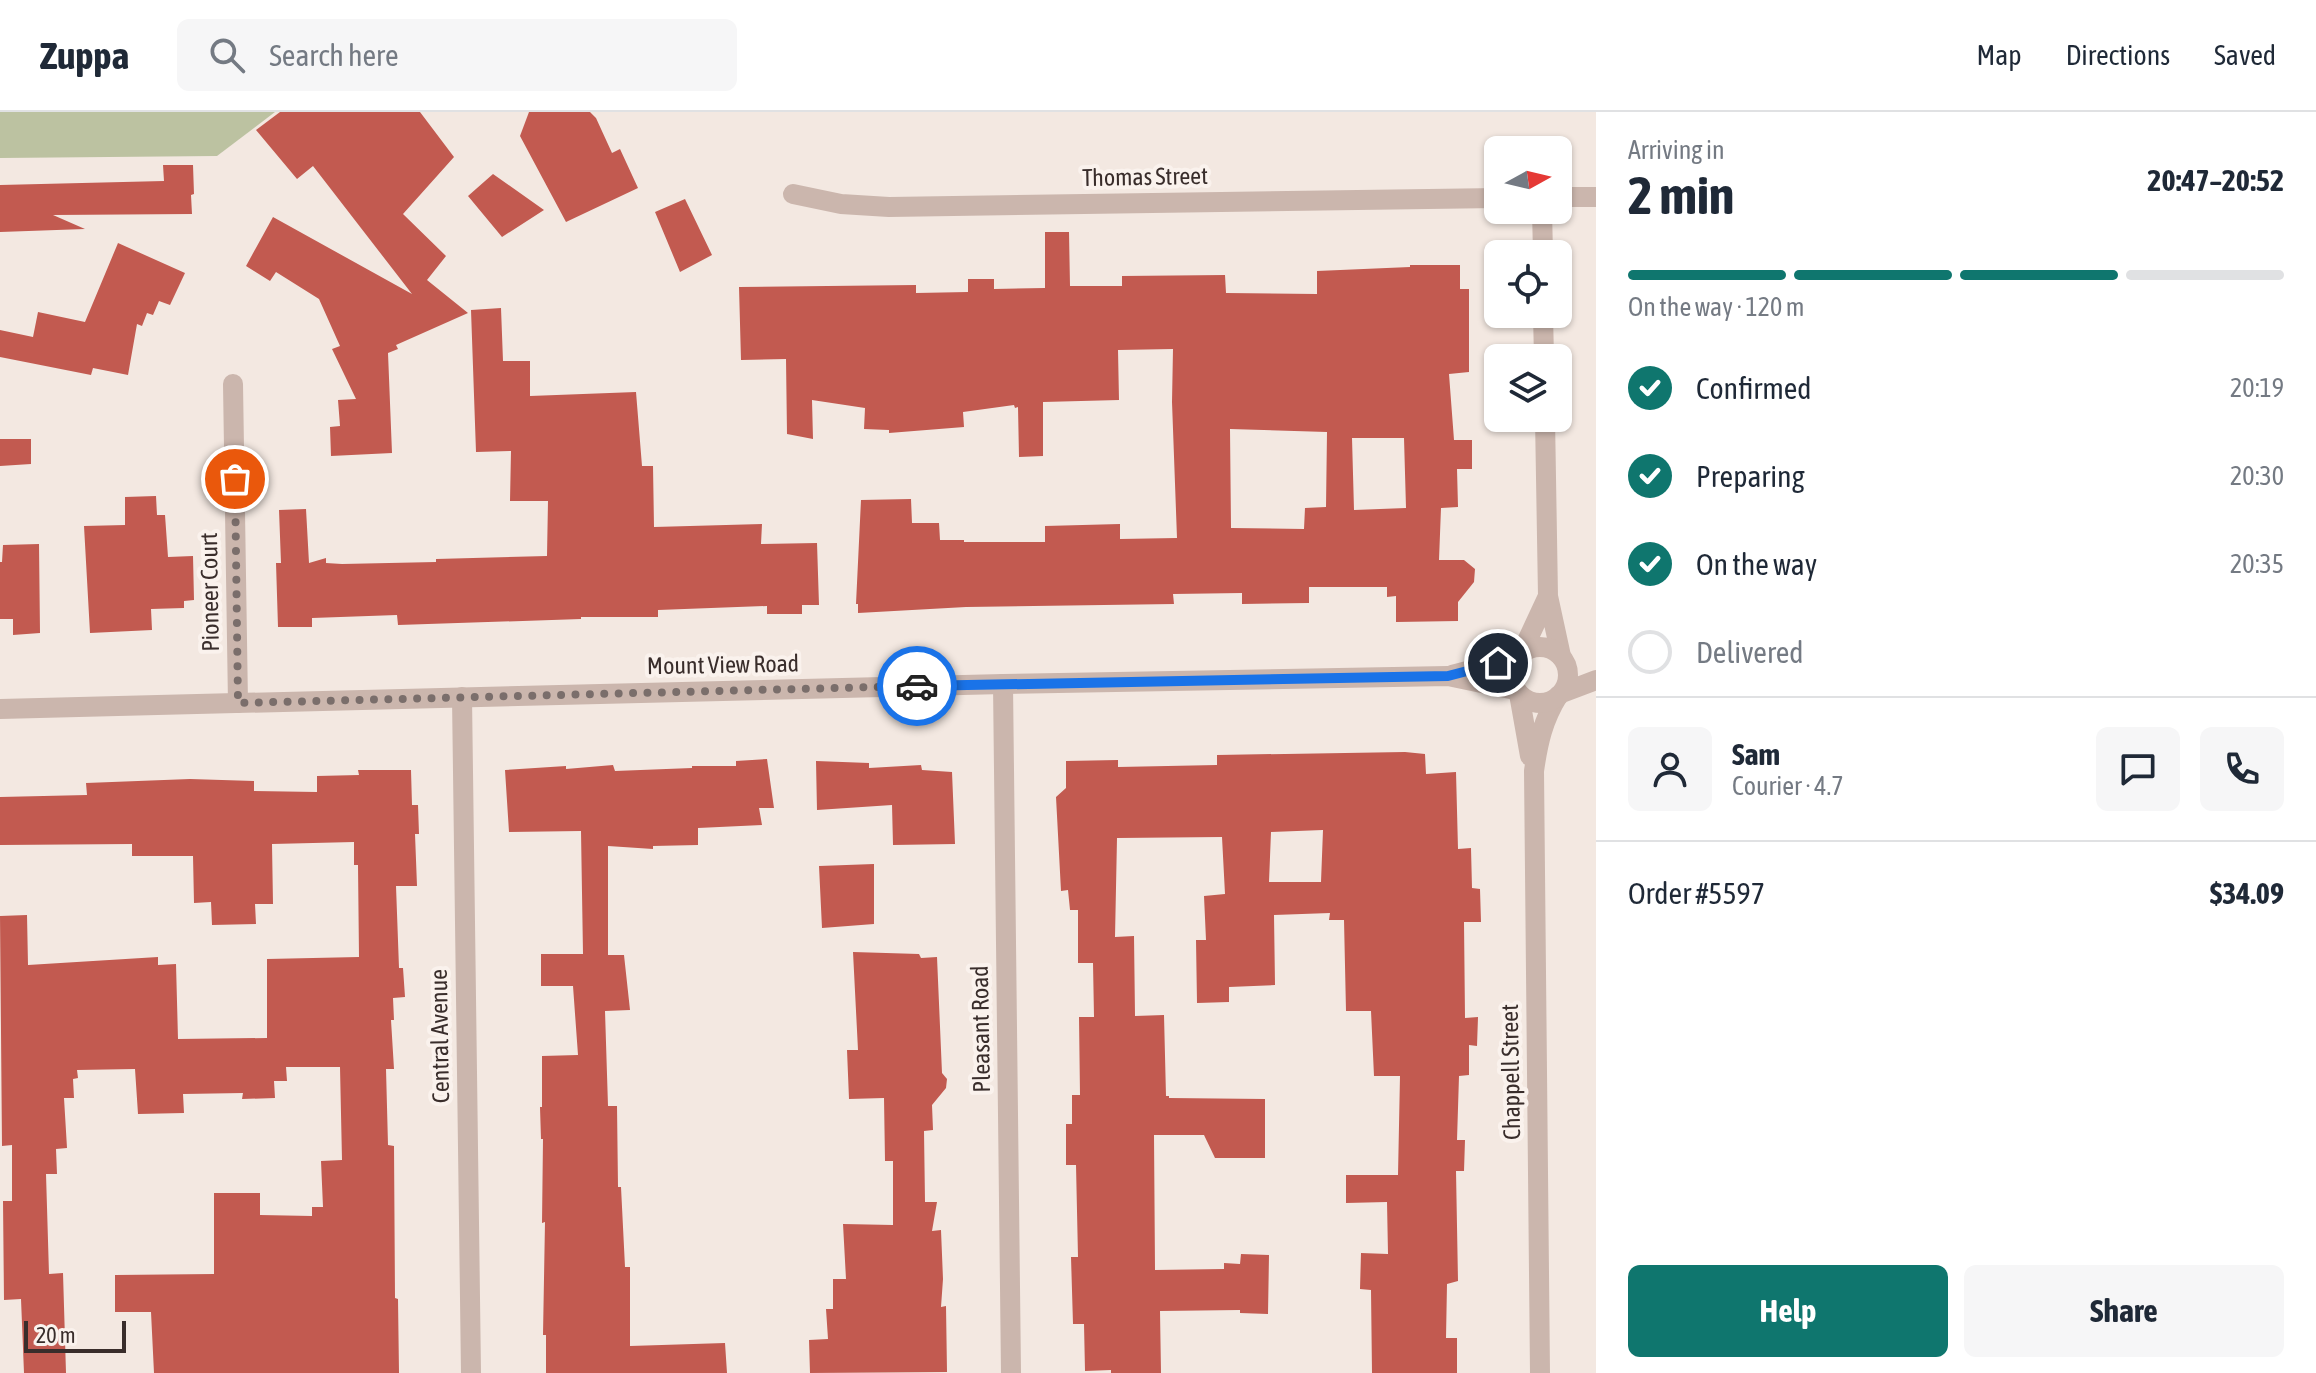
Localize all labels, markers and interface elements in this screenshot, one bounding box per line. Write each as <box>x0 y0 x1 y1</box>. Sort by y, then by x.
search box <box>177 19 737 91</box>
icon: search <box>205 33 249 77</box>
text: Zuppa <box>40 34 129 77</box>
text: Search here <box>269 38 399 72</box>
text: Map <box>1977 39 2022 71</box>
text: Directions <box>2066 39 2170 71</box>
text: Saved <box>2214 39 2276 71</box>
text: Arriving in <box>1628 135 1725 165</box>
north arrow <box>1484 136 1572 224</box>
map controls <box>1484 136 1572 432</box>
street label: Thomas Street <box>1082 162 1208 191</box>
text: 20:47–20:52 <box>2147 163 2284 197</box>
text: 2 min <box>1628 165 1734 225</box>
button: locate <box>1484 240 1572 328</box>
text: On the way · 120 m <box>1628 292 1805 322</box>
button: layers <box>1484 344 1572 432</box>
icon: check <box>1628 366 1672 410</box>
text: Confirmed <box>1696 371 1811 405</box>
text: 20:19 <box>2230 373 2284 403</box>
pin <box>201 445 269 513</box>
icon: check <box>1628 454 1672 498</box>
icon: bag <box>213 457 257 501</box>
text: Preparing <box>1696 459 1805 493</box>
text: 20:30 <box>2230 461 2284 491</box>
street label: Pioneer Court <box>195 532 224 652</box>
icon: check <box>1628 542 1672 586</box>
text: On the way <box>1696 547 1817 581</box>
text: 20:35 <box>2230 549 2284 579</box>
pin <box>1464 629 1532 697</box>
text: Delivered <box>1696 635 1804 669</box>
icon: home <box>1476 641 1520 685</box>
courier <box>877 646 957 726</box>
street label: Mount View Road <box>647 650 799 679</box>
icon: car <box>895 664 939 708</box>
button: person <box>1628 727 1712 811</box>
button: chat <box>2096 727 2180 811</box>
button: phone <box>2200 727 2284 811</box>
text: Sam <box>1732 737 1780 771</box>
text: Courier · 4.7 <box>1732 771 1843 801</box>
text: Order #5597 <box>1628 876 1765 910</box>
text: $34.09 <box>2210 876 2284 910</box>
street label: Pleasant Road <box>966 965 995 1093</box>
street label: Central Avenue <box>425 969 454 1103</box>
street label: Chappell Street <box>1496 1004 1525 1140</box>
button: Help <box>1628 1265 1948 1357</box>
button: Share <box>1964 1265 2284 1357</box>
scale bar <box>24 1317 126 1353</box>
text: 20 m <box>36 1322 76 1348</box>

